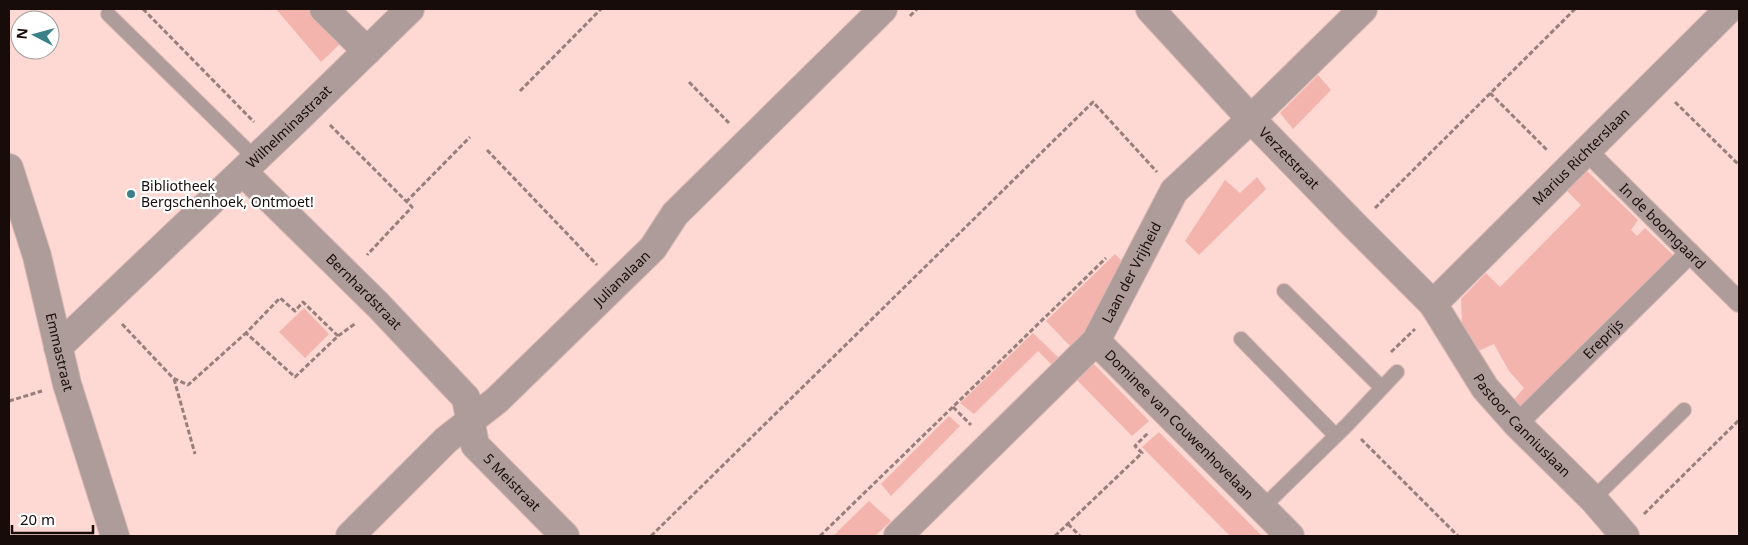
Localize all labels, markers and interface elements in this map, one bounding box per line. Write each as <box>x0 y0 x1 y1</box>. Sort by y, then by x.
north arrow <box>10 10 60 60</box>
text: N <box>12 27 32 40</box>
street label: Wilhelminastraat <box>242 81 335 172</box>
street label: Marius Richterslaan <box>1528 103 1634 209</box>
street label: Verzetstraat <box>1255 123 1324 193</box>
place label: Bibliotheek Bergschenhoek, Ontmoet! <box>141 176 314 211</box>
street label: In de boomgaard <box>1616 179 1710 273</box>
marker: Bibliotheek Bergschenhoek, Ontmoet! <box>125 188 137 200</box>
street label: Laan der Vrijheid <box>1097 219 1165 326</box>
street label: Julianalaan <box>588 246 654 311</box>
street label: Bernhardstraat <box>322 249 406 333</box>
street label: Emmastraat <box>42 311 79 394</box>
street label: Ereprijs <box>1578 314 1627 363</box>
street label: Dominee van Couwenhovelaan <box>1101 345 1258 503</box>
street label: Pastoor Canniuslaan <box>1469 370 1575 481</box>
street label: 5 Meistraat <box>480 449 545 515</box>
scale bar <box>12 502 94 534</box>
text: 20 m <box>20 509 55 529</box>

